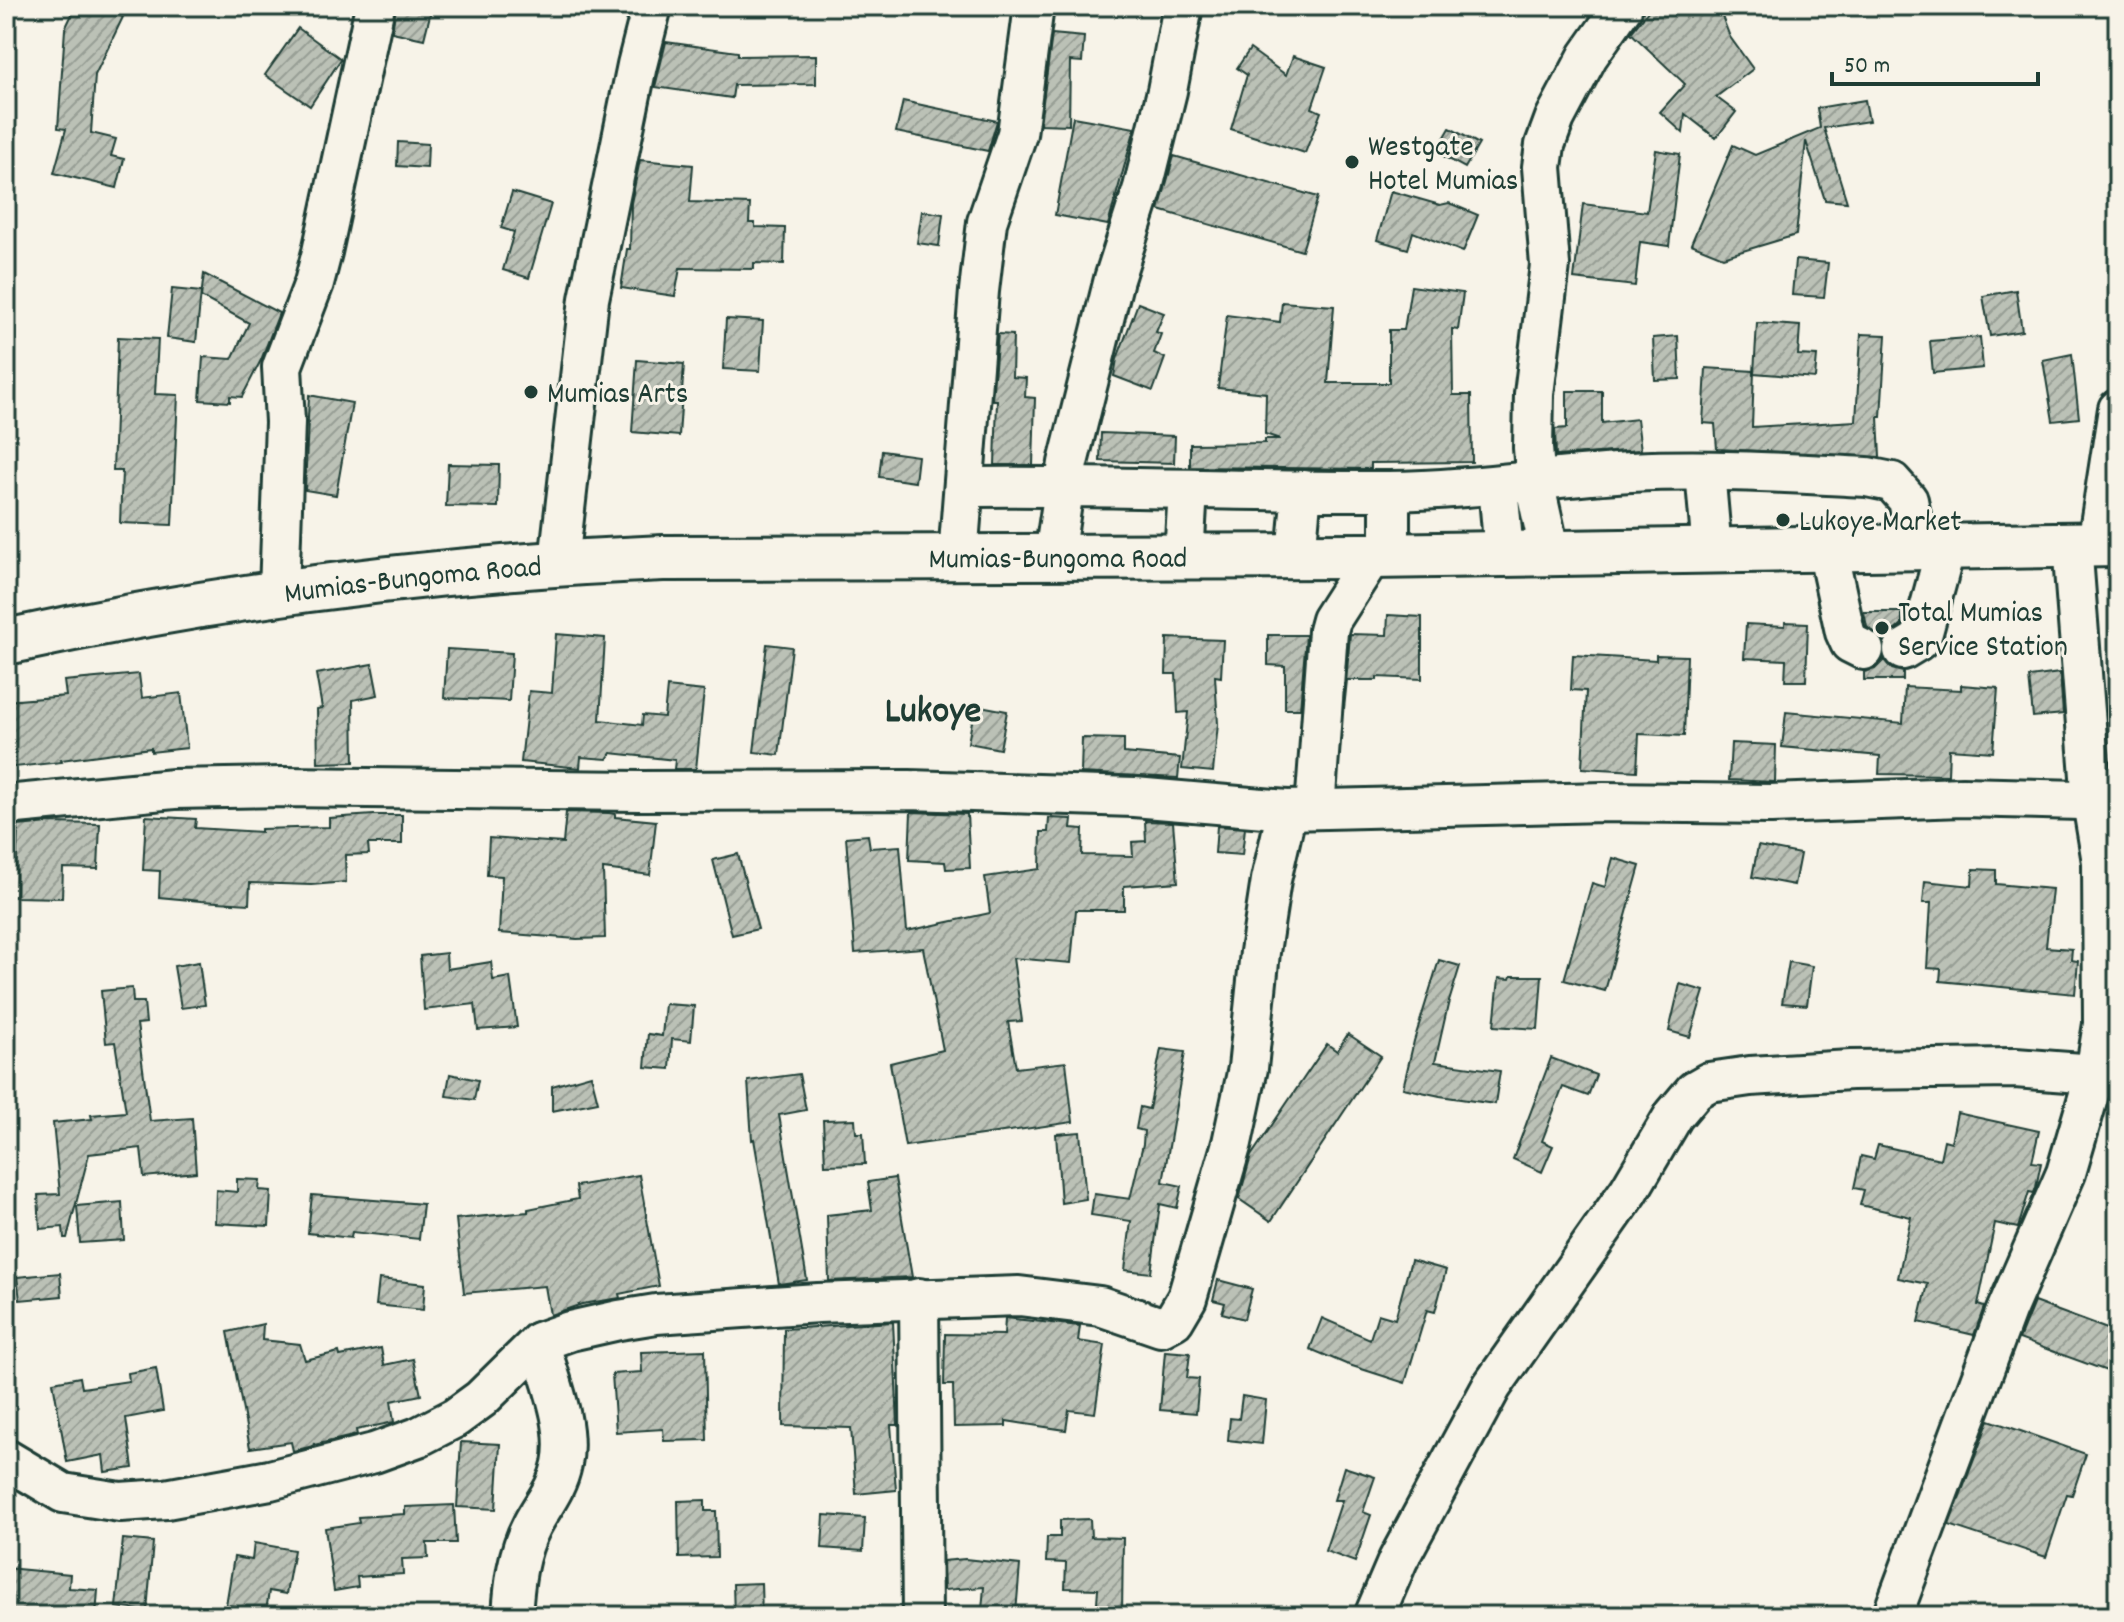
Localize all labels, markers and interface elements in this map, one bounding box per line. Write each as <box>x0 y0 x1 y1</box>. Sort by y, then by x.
scale bar <box>1832 36 2038 86</box>
text: 50 m <box>1844 50 1890 84</box>
place label: Westgate Hotel Mumias <box>1368 128 1518 205</box>
marker: Westgate Hotel Mumias <box>1343 153 1361 171</box>
place label: Mumias Arts <box>547 375 688 418</box>
marker: Mumias Arts <box>522 383 540 401</box>
place label: Lukoye Market <box>1799 503 1961 546</box>
marker: Lukoye Market <box>1774 511 1792 529</box>
street label: Mumias-Bungoma Road <box>928 540 1187 583</box>
street label: Mumias-Bungoma Road <box>282 548 543 618</box>
place label: Total Mumias Service Station <box>1898 594 2068 671</box>
marker: Total Mumias Service Station <box>1873 619 1891 637</box>
district label: Lukoye <box>885 686 981 741</box>

